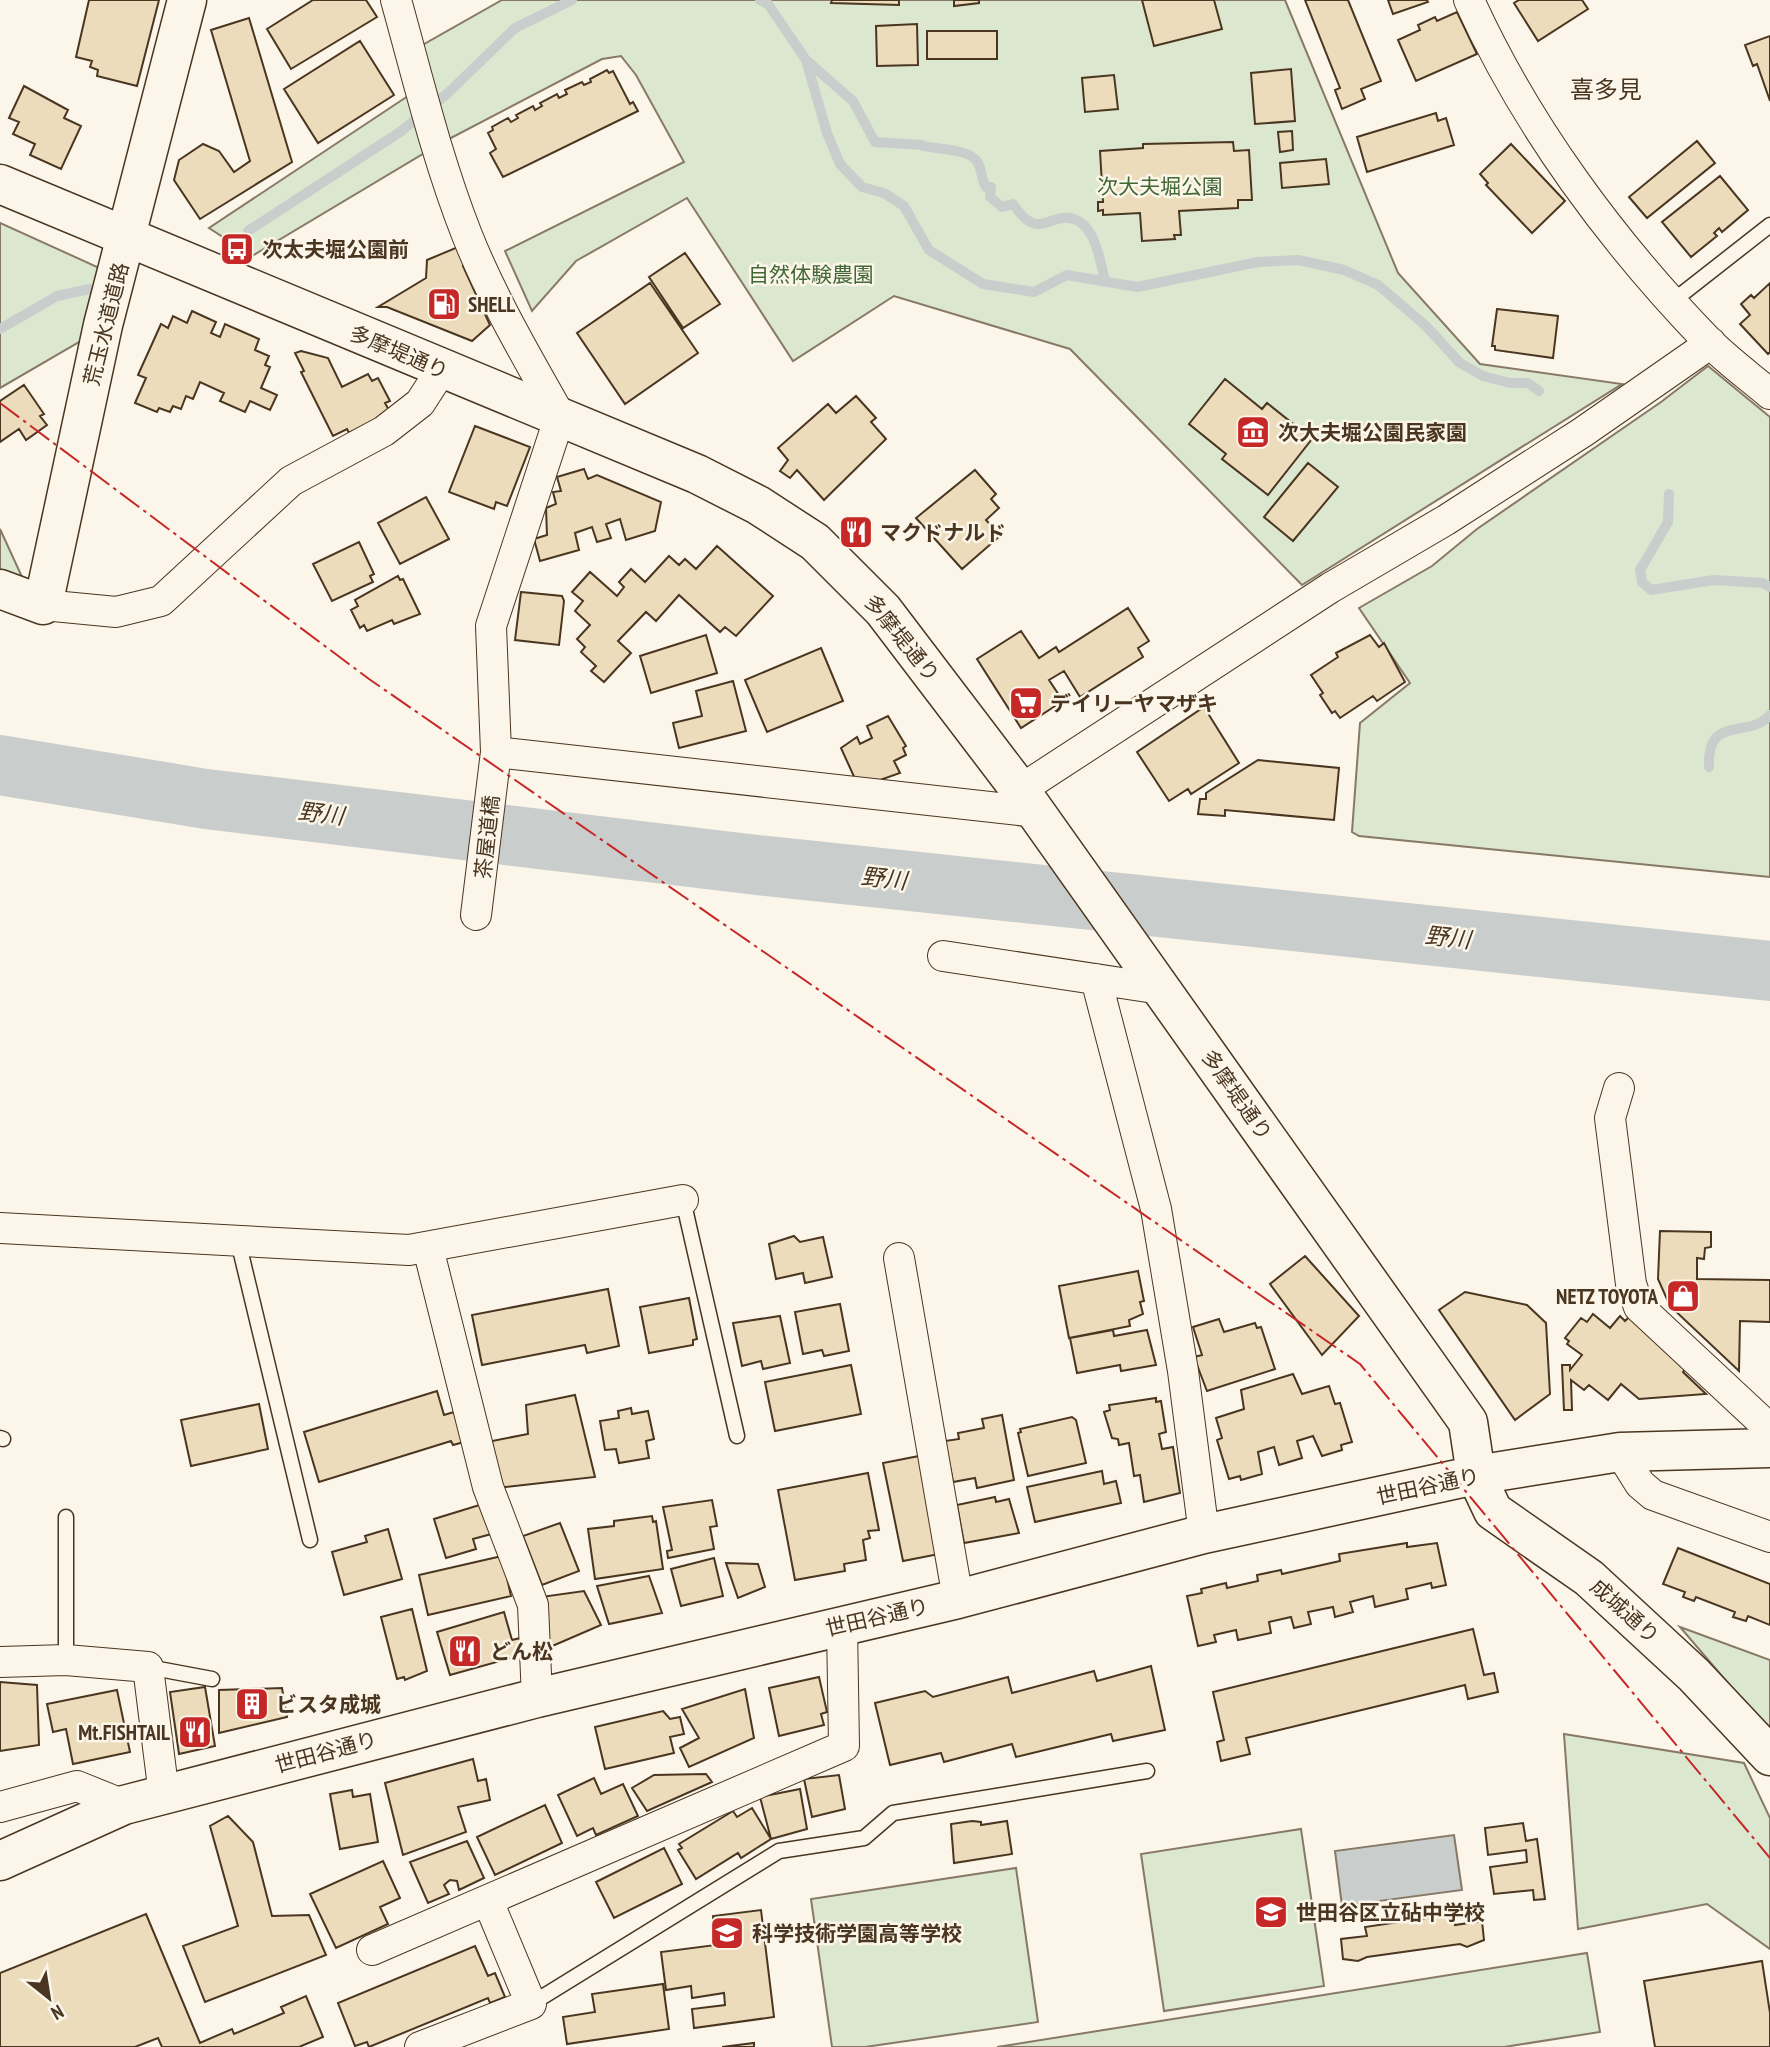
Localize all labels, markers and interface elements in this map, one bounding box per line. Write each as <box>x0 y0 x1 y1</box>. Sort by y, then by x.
district label: 喜多見 <box>1570 74 1642 105</box>
park label: 次大夫堀公園 <box>1097 173 1223 200</box>
bus stop icon: 次太夫堀公園前 <box>218 230 256 268</box>
place label: 次太夫堀公園前 <box>262 236 409 263</box>
street label: 荒玉水道道路 <box>78 260 134 388</box>
park label: 自然体験農園 <box>748 261 874 288</box>
fuel station icon: SHELL <box>425 285 463 323</box>
place label: SHELL <box>468 291 515 318</box>
street label: 多摩堤通り <box>345 319 453 385</box>
museum icon: 次大夫堀公園民家園 <box>1234 413 1272 451</box>
place label: 次大夫堀公園民家園 <box>1278 419 1467 446</box>
restaurant icon: マクドナルド <box>837 513 875 551</box>
place label: マクドナルド <box>880 519 1006 546</box>
street label: 多摩堤通り <box>858 589 946 687</box>
supermarket icon: デイリーヤマザキ <box>1007 684 1045 722</box>
place label: デイリーヤマザキ <box>1050 690 1218 717</box>
street label: 茶屋道橋 <box>469 794 505 880</box>
water label: 野川 <box>296 796 349 831</box>
water label: 野川 <box>860 861 911 895</box>
water label: 野川 <box>1424 920 1475 954</box>
street label: 多摩堤通り <box>1196 1044 1278 1146</box>
shop icon: NETZ TOYOTA <box>1664 1277 1702 1315</box>
place label: NETZ TOYOTA <box>1556 1283 1658 1310</box>
street label: 世田谷通り <box>1374 1462 1482 1510</box>
street label: 成城通り <box>1585 1573 1665 1649</box>
street label: 世田谷通り <box>823 1592 931 1642</box>
restaurant icon: どん松 <box>446 1632 484 1670</box>
place label: どん松 <box>490 1638 553 1665</box>
building icon: ビスタ成城 <box>233 1685 271 1723</box>
place label: ビスタ成城 <box>276 1691 381 1718</box>
restaurant icon: Mt.FISHTAIL <box>176 1713 214 1751</box>
place label: Mt.FISHTAIL <box>78 1719 170 1746</box>
street label: 世田谷通り <box>272 1725 380 1779</box>
school or university icon: 世田谷区立砧中学校 <box>1252 1893 1290 1931</box>
place label: 世田谷区立砧中学校 <box>1296 1899 1485 1926</box>
school or university icon: 科学技術学園高等学校 <box>708 1914 746 1952</box>
place label: 科学技術学園高等学校 <box>752 1920 962 1947</box>
north arrow <box>14 1963 84 2033</box>
text: N <box>47 2000 68 2026</box>

